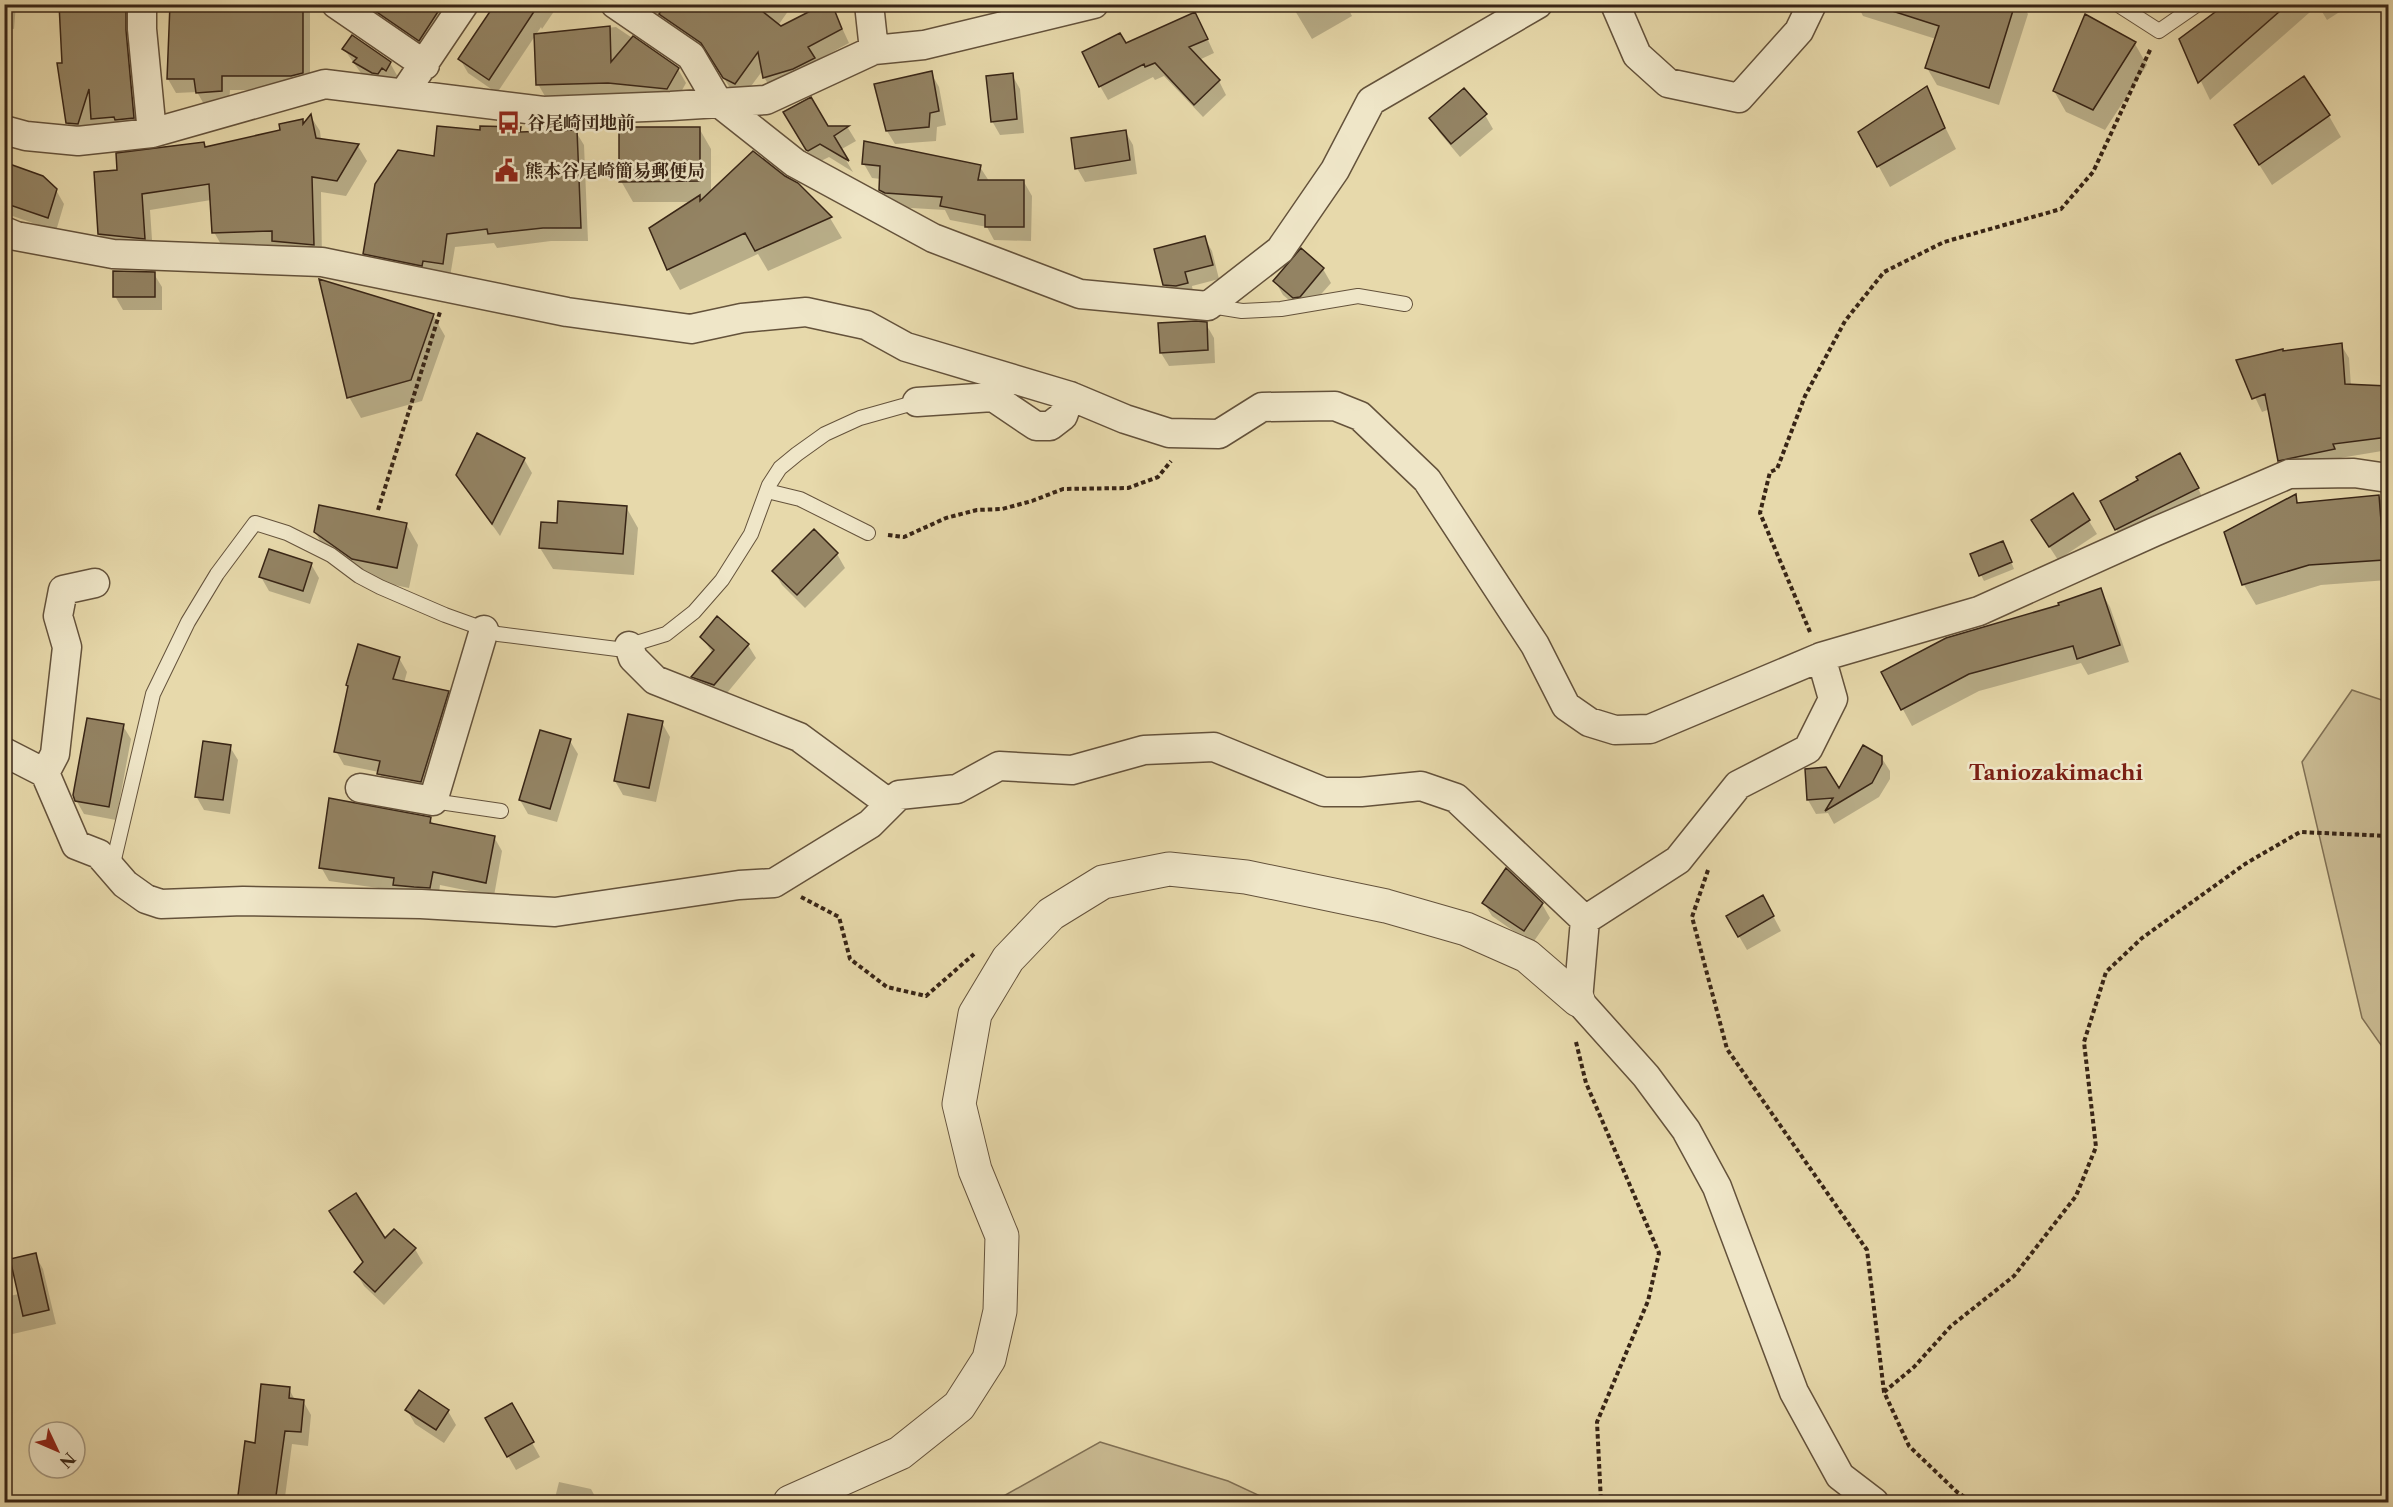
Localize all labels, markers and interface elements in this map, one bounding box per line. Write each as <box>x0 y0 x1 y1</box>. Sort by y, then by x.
bus stop icon: 谷尾崎団地前 <box>496 110 522 136</box>
place label: 谷尾崎団地前 <box>527 112 635 134</box>
public building icon: 熊本谷尾崎簡易郵便局 <box>494 158 520 184</box>
place label: 熊本谷尾崎簡易郵便局 <box>525 160 705 182</box>
district label: Taniozakimachi <box>1969 760 2143 785</box>
north arrow <box>27 1420 87 1480</box>
text: N <box>56 1448 80 1472</box>

